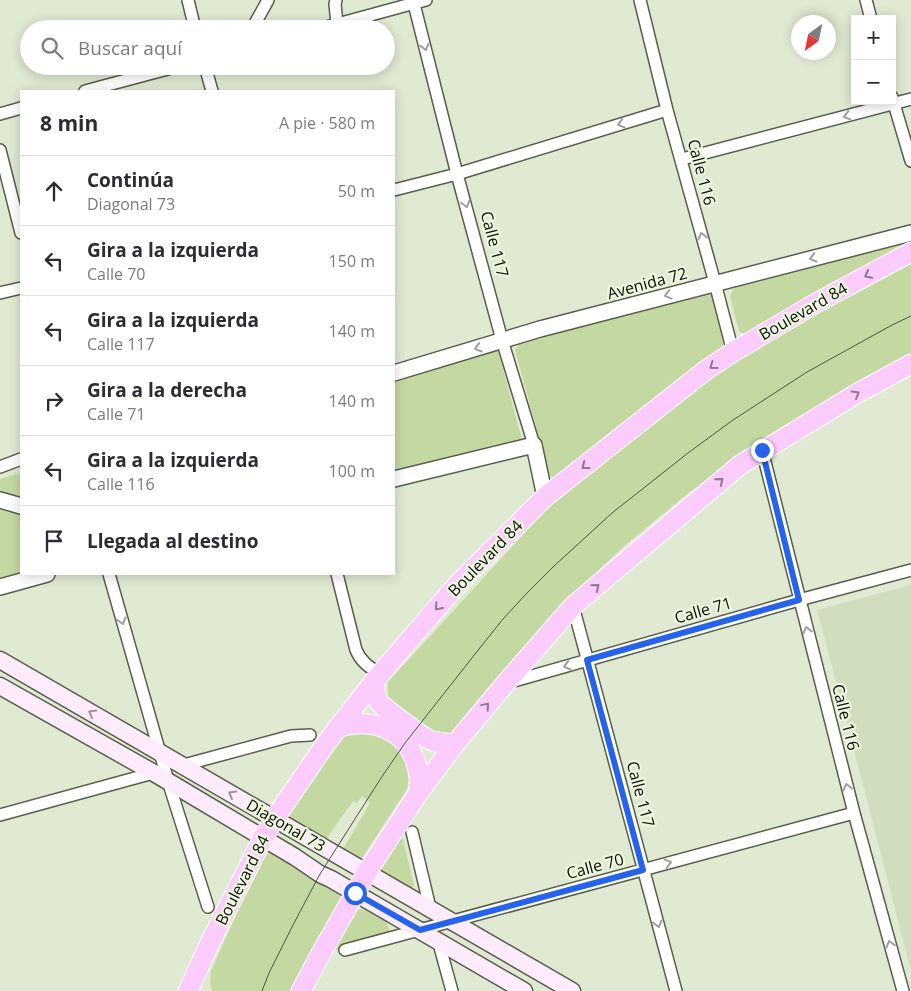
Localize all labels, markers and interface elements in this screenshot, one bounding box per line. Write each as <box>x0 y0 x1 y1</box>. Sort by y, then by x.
north arrow <box>791 15 836 60</box>
map controls <box>851 15 896 105</box>
button: + <box>851 15 896 60</box>
search box <box>20 20 395 75</box>
icon: search <box>38 34 66 62</box>
text: Buscar aquí <box>78 35 182 61</box>
one-way arrow <box>419 43 430 52</box>
button: − <box>851 60 896 105</box>
text: 8 min <box>40 109 98 137</box>
one-way arrow <box>843 110 851 120</box>
text: A pie · 580 m <box>279 112 375 134</box>
one-way arrow <box>617 119 625 129</box>
street label: Calle 116 <box>683 136 721 208</box>
text: Continúa <box>87 167 174 193</box>
icon: ahead <box>40 177 68 205</box>
text: 50 m <box>338 180 375 202</box>
text: Diagonal 73 <box>87 193 175 215</box>
one-way arrow <box>460 200 470 208</box>
street label: Calle 117 <box>476 208 514 280</box>
one-way arrow <box>698 233 708 241</box>
text: Gira a la izquierda <box>87 237 259 263</box>
icon: left <box>40 247 68 275</box>
text: 150 m <box>329 250 375 272</box>
one-way arrow <box>809 253 817 263</box>
street label: Avenida 72 <box>605 262 689 304</box>
text: Calle 70 <box>87 263 145 285</box>
one-way arrow <box>864 268 873 278</box>
street label: Boulevard 84 <box>755 277 851 345</box>
one-way arrow <box>665 290 673 300</box>
text: Gira a la izquierda <box>87 307 259 333</box>
icon: left <box>40 317 68 345</box>
text: 140 m <box>329 320 375 342</box>
text: Calle 117 <box>87 333 155 355</box>
one-way arrow <box>474 342 482 352</box>
one-way arrow <box>710 360 719 368</box>
text: Gira a la derecha <box>87 377 247 403</box>
icon: right <box>40 387 68 415</box>
text: 140 m <box>329 390 375 412</box>
one-way arrow <box>851 390 860 400</box>
text: Calle 71 <box>87 403 145 425</box>
route end <box>751 439 774 462</box>
text: Gira a la izquierda <box>87 447 259 473</box>
icon: left <box>40 457 68 485</box>
text: 100 m <box>329 460 375 482</box>
one-way arrow <box>582 460 591 468</box>
text: Calle 116 <box>87 473 155 495</box>
one-way arrow <box>714 478 723 487</box>
street label: Boulevard 84 <box>443 515 527 601</box>
icon: arrive <box>40 527 68 555</box>
text: Llegada al destino <box>87 528 259 554</box>
one-way arrow <box>590 584 599 592</box>
street label: Calle 71 <box>672 591 734 629</box>
one-way arrow <box>435 601 444 610</box>
one-way arrow <box>117 616 127 624</box>
one-way arrow <box>802 625 813 634</box>
one-way arrow <box>563 660 571 670</box>
street label: Calle 116 <box>827 682 865 752</box>
one-way arrow <box>481 703 490 712</box>
one-way arrow <box>88 709 97 719</box>
street label: Calle 117 <box>622 758 660 830</box>
one-way arrow <box>843 784 853 792</box>
one-way arrow <box>229 791 238 801</box>
street label: Diagonal 73 <box>242 793 330 857</box>
street label: Boulevard 84 <box>210 831 274 929</box>
street label: Calle 70 <box>564 848 626 884</box>
one-way arrow <box>664 858 673 869</box>
route start <box>344 882 367 905</box>
one-way arrow <box>652 919 663 928</box>
one-way arrow <box>885 940 896 948</box>

